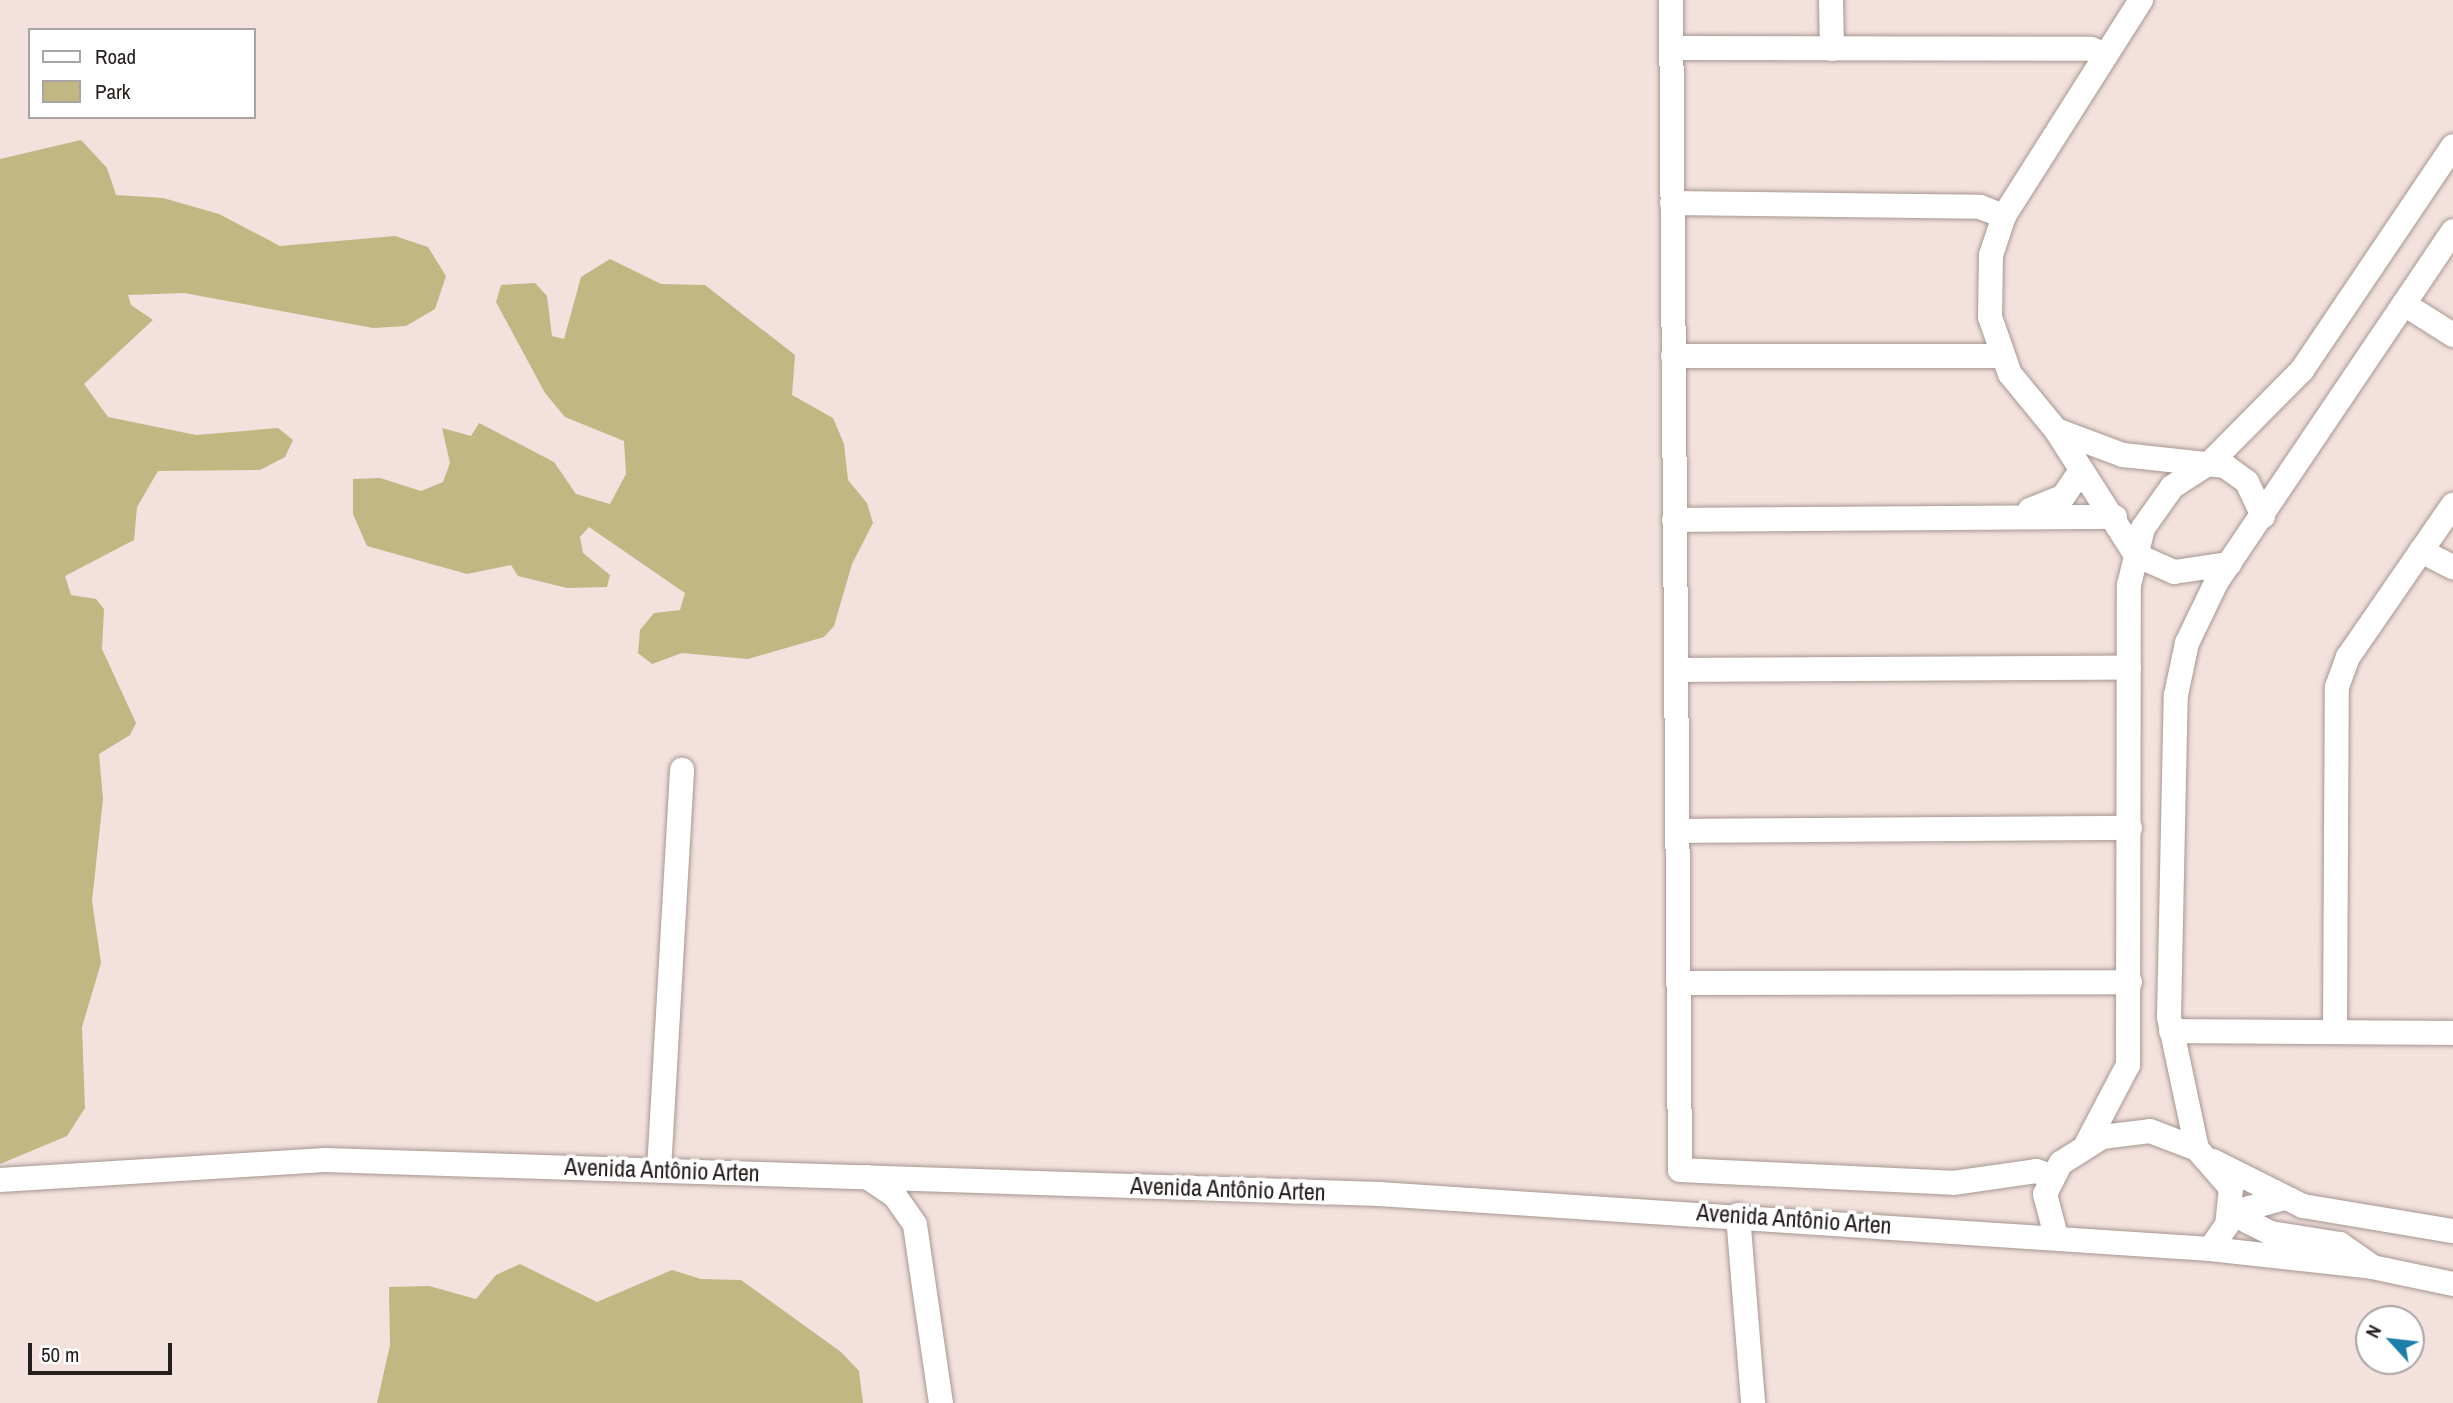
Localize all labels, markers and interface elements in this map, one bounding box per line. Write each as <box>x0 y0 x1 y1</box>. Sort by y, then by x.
legend <box>28 28 256 119</box>
text: Road <box>95 42 136 71</box>
text: Park <box>95 77 130 106</box>
street label: Avenida Antônio Arten <box>563 1152 761 1188</box>
street label: Avenida Antônio Arten <box>1129 1171 1327 1207</box>
street label: Avenida Antônio Arten <box>1694 1198 1894 1240</box>
north arrow <box>2355 1305 2425 1375</box>
text: N <box>2359 1320 2387 1342</box>
scale bar <box>32 1330 175 1374</box>
text: 50 m <box>41 1340 79 1369</box>

